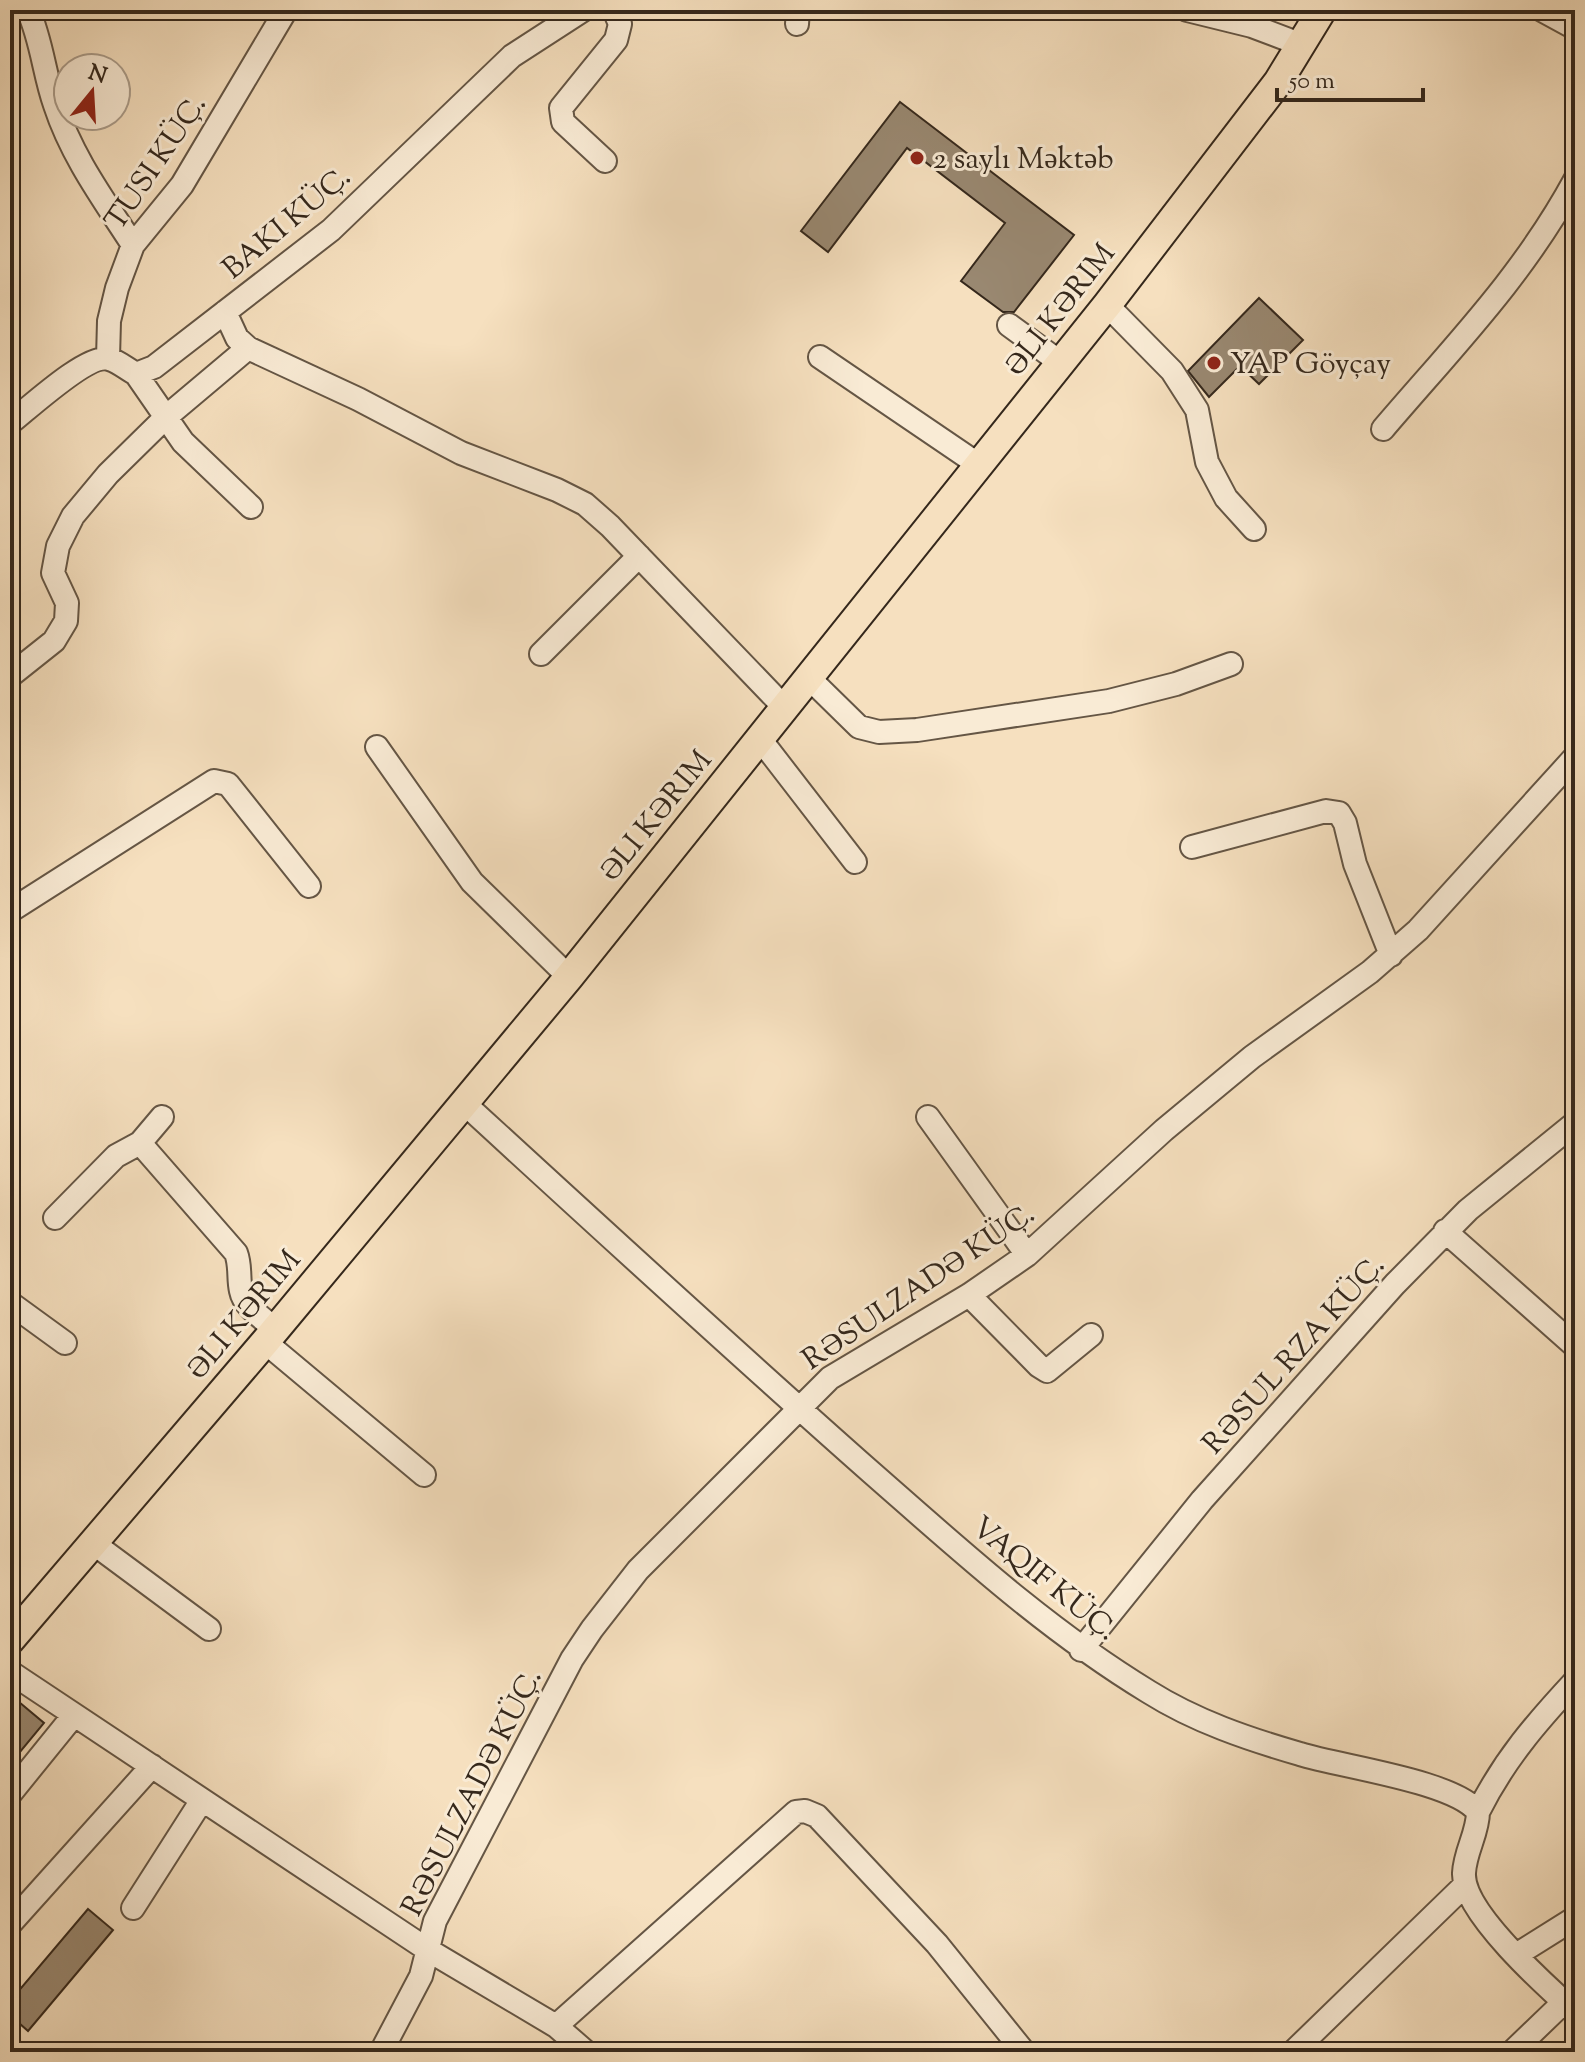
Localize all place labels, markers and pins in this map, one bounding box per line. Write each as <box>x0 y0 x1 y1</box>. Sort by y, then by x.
place label: 2 saylı Məktəb <box>933 139 1114 182</box>
marker: 2 saylı Məktəb <box>908 149 926 167</box>
place label: YAP Göyçay <box>1230 344 1391 387</box>
marker: YAP Göyçay <box>1205 354 1223 372</box>

